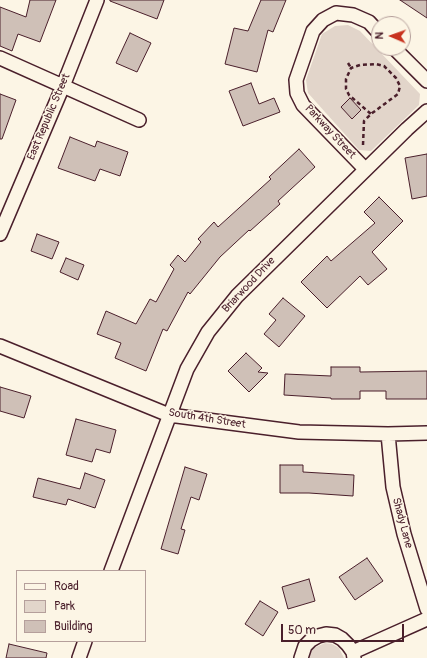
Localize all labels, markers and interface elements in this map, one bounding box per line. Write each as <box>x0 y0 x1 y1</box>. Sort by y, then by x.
north arrow <box>371 16 411 56</box>
text: N <box>373 32 386 40</box>
street label: East Republic Street <box>25 72 73 162</box>
street label: Parkway Street <box>302 102 358 162</box>
street label: Briarwood Drive <box>220 254 278 316</box>
street label: South 4th Street <box>167 406 247 432</box>
street label: Shady Lane <box>389 496 415 550</box>
legend <box>16 570 146 642</box>
text: Road <box>54 579 79 594</box>
text: Park <box>54 599 75 614</box>
scale bar <box>283 616 406 642</box>
text: Building <box>54 619 93 634</box>
text: 50 m <box>288 623 316 638</box>

